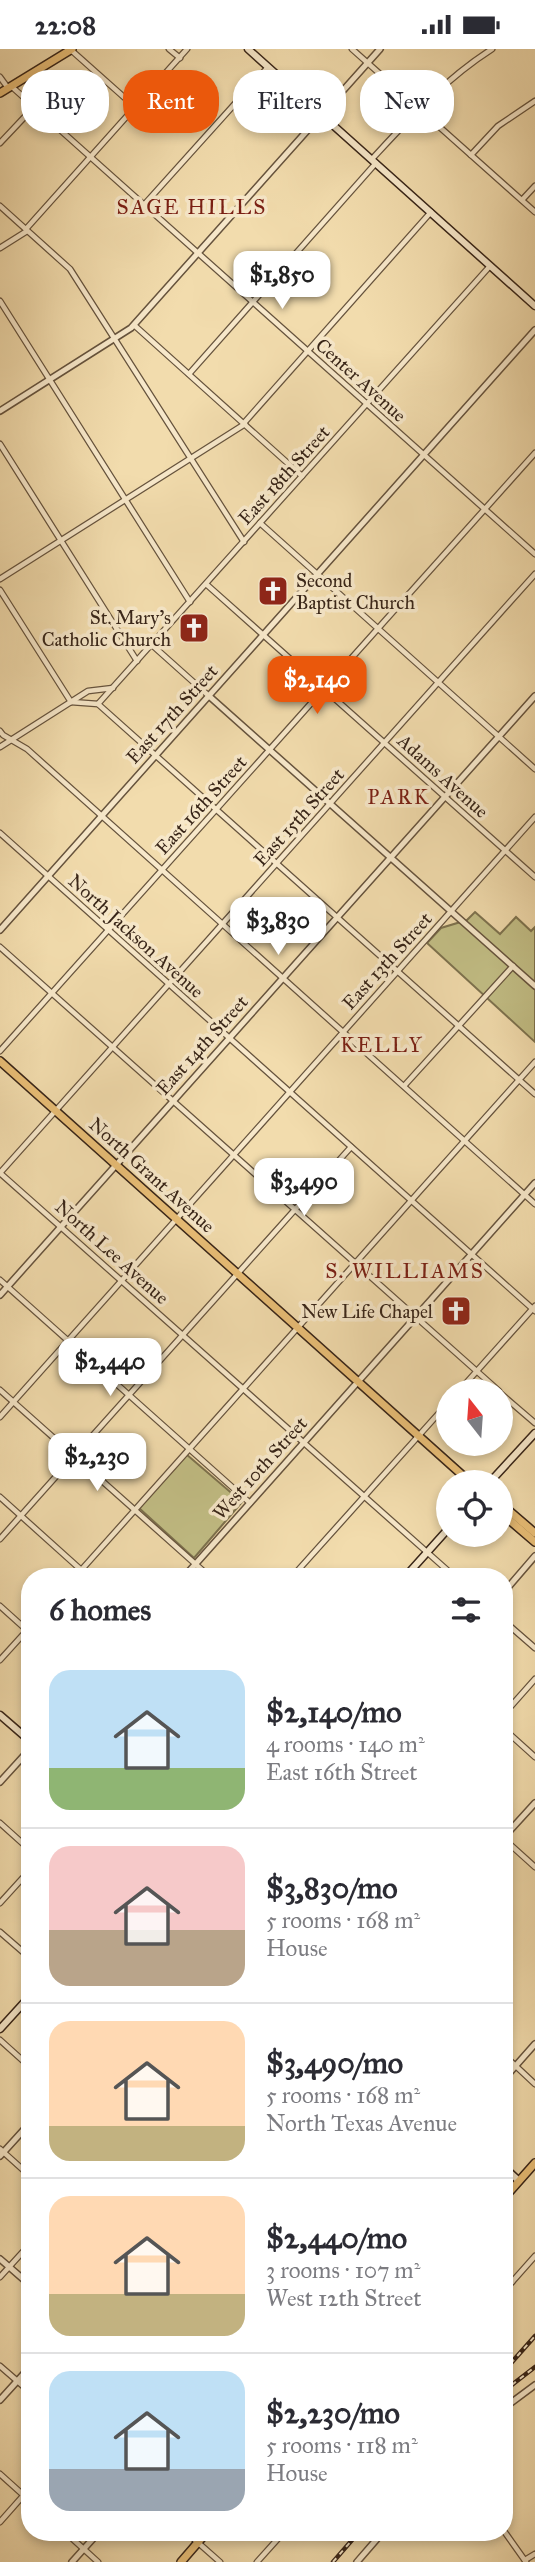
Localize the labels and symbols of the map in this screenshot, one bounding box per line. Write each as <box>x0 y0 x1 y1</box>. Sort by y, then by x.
district label: SAGE HILLS <box>117 194 267 220</box>
pin: $1,850 <box>225 251 339 311</box>
street label: Center Avenue <box>311 333 411 427</box>
street label: East 18th Street <box>233 420 335 529</box>
place label: Second Baptist Church <box>296 569 415 614</box>
church icon: Second Baptist Church <box>256 574 290 608</box>
place label: St. Mary's Catholic Church <box>42 606 171 651</box>
church icon: St. Mary's Catholic Church <box>177 611 211 645</box>
pin: $2,140 <box>260 657 374 716</box>
street label: East 17th Street <box>121 659 223 768</box>
street label: Adams Avenue <box>392 729 493 823</box>
street label: East 16th Street <box>151 751 252 859</box>
street label: East 15th Street <box>249 763 349 871</box>
district label: PARK <box>367 784 431 810</box>
street label: North Jackson Avenue <box>63 869 208 1004</box>
pin: $3,830 <box>221 897 335 957</box>
street label: East 13th Street <box>337 907 437 1014</box>
street label: East 14th Street <box>151 990 253 1100</box>
district label: KELLY <box>340 1032 424 1058</box>
street label: North Grant Avenue <box>84 1113 220 1237</box>
pin: $3,490 <box>247 1159 361 1218</box>
street label: North Lee Avenue <box>50 1195 174 1309</box>
district label: S. WILLIAMS <box>325 1258 485 1284</box>
church icon: New Life Chapel <box>439 1294 473 1328</box>
place label: New Life Chapel <box>301 1300 434 1323</box>
pin: $2,440 <box>53 1339 167 1398</box>
north arrow <box>436 1379 513 1456</box>
street label: West 10th Street <box>208 1412 312 1524</box>
pin: $2,230 <box>40 1433 154 1493</box>

